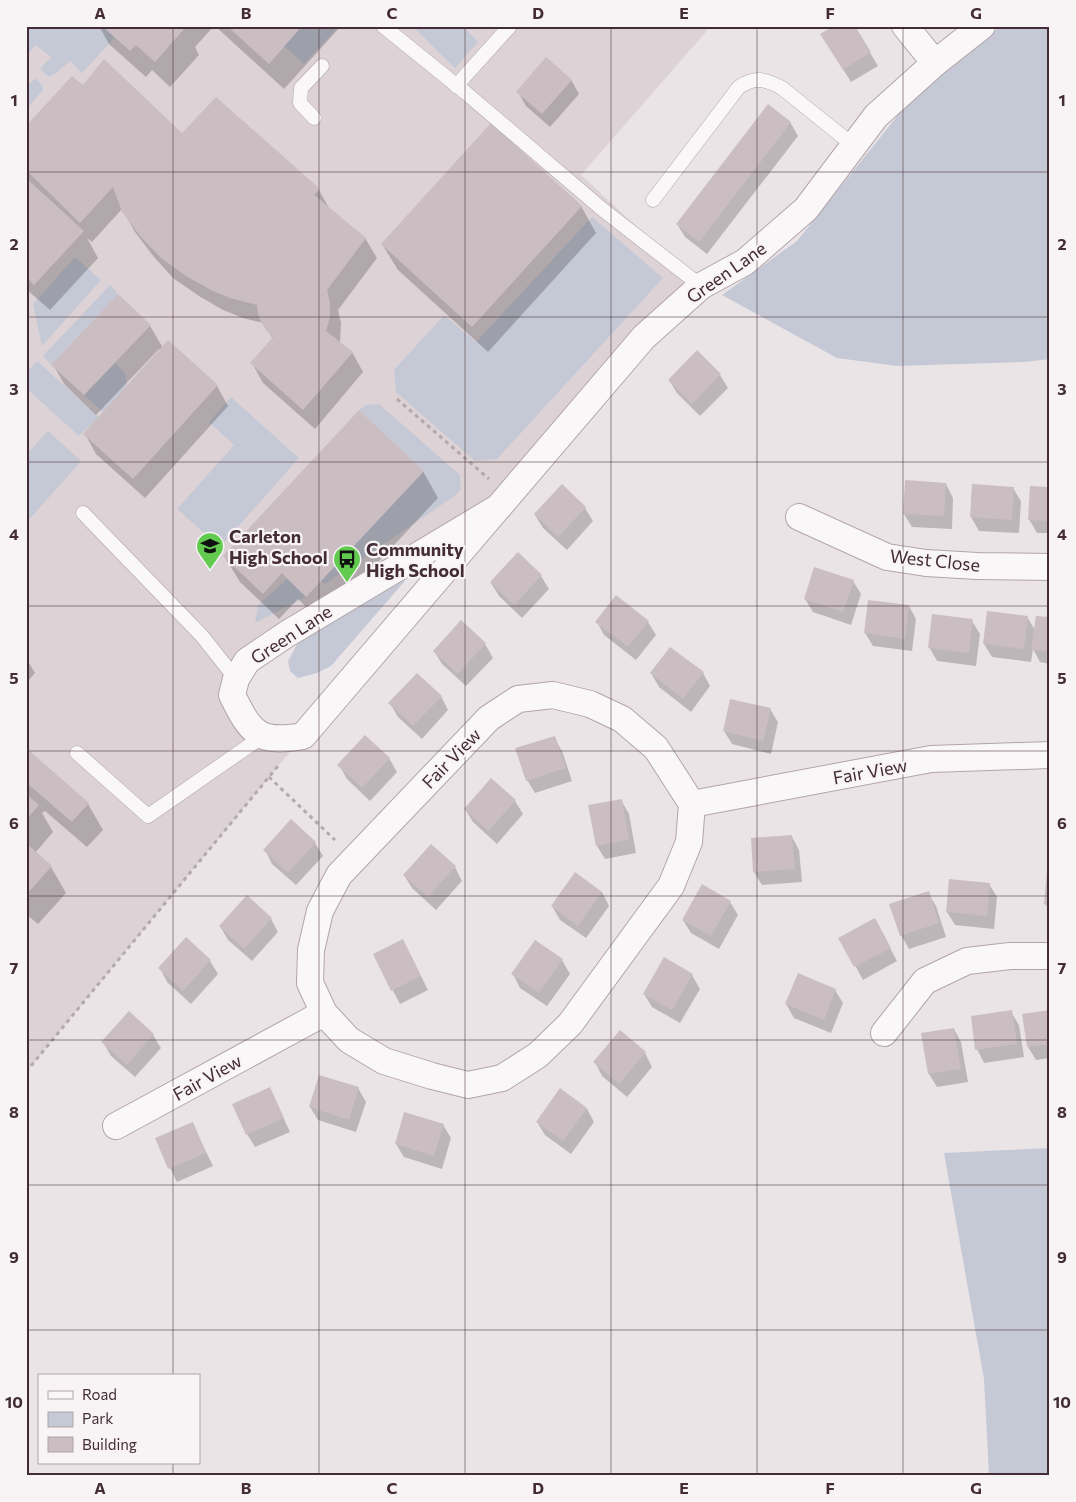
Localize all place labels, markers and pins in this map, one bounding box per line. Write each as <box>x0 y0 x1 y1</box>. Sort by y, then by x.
place label: Carleton High School <box>229 525 328 568</box>
school or university icon: Carleton High School <box>195 531 225 570</box>
place label: Community High School <box>366 538 465 581</box>
bus stop icon: Community High School <box>332 544 362 583</box>

